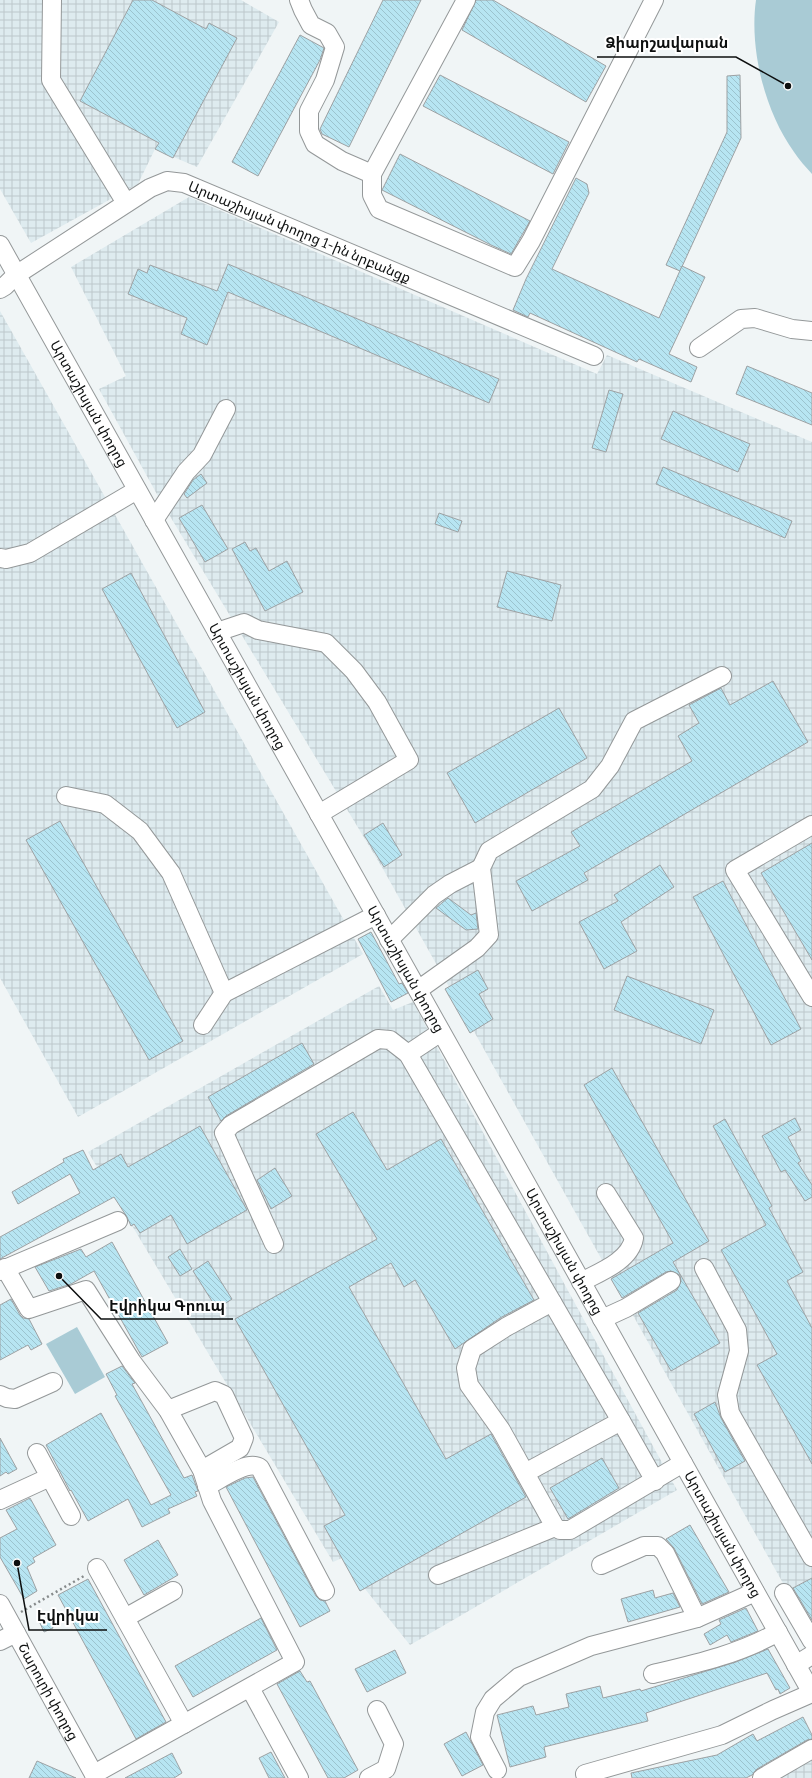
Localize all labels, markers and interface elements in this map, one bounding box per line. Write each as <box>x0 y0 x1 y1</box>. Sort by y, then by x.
callout: Ձիարշավարան <box>597 30 736 57</box>
text: Ձիարշավարան <box>606 34 728 52</box>
street label: Արտաշիսյան փողոց 1-ին նրբանցք <box>185 178 413 287</box>
street label: Արտաշիսյան փողոց <box>46 338 131 470</box>
street label: Արտաշիսյան փողոց <box>205 620 289 753</box>
street label: Արտաշիսյան փողոց <box>363 903 448 1035</box>
street label: Արտաշիսյան փողոց <box>522 1185 606 1318</box>
callout: Էվրիկա Գրուպ <box>101 1292 233 1319</box>
text: Էվրիկա Գրուպ <box>109 1297 225 1315</box>
street label: Արտաշիսյան փողոց <box>680 1468 765 1601</box>
callout: Էվրիկա <box>29 1603 107 1630</box>
text: Էվրիկա <box>37 1607 99 1625</box>
street label: Շարուրի փողոց <box>14 1640 82 1744</box>

